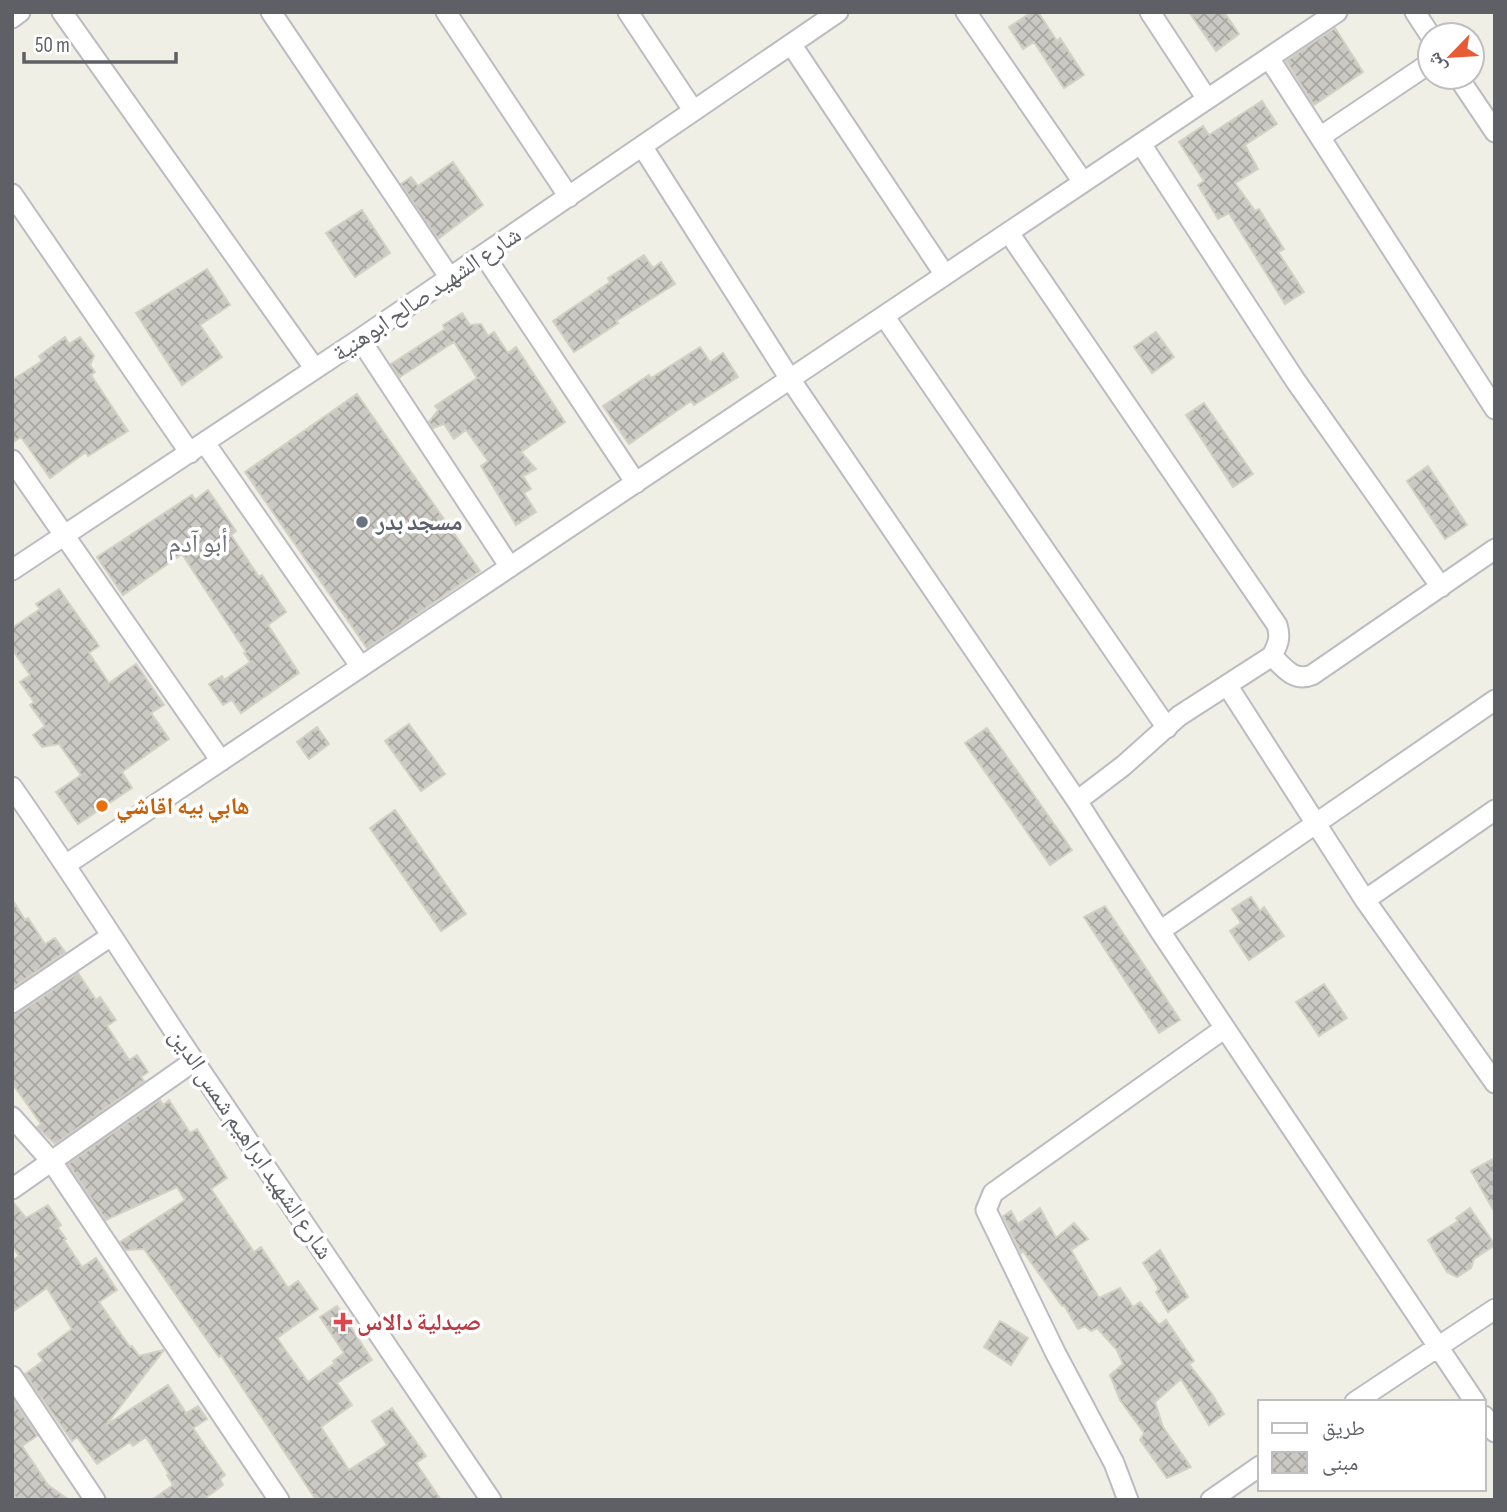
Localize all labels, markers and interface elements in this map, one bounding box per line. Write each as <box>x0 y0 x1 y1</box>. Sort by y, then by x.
scale bar <box>24 21 177 65</box>
north arrow <box>1416 21 1486 91</box>
text: 50 m <box>35 33 70 58</box>
text: ش <box>1422 49 1452 77</box>
street label: شارع الشهيد صالح ابوهنية <box>327 220 527 368</box>
place label: مسجد بدر <box>375 508 463 537</box>
marker: مسجد بدر <box>354 514 370 530</box>
district label: أبو آدم <box>168 527 228 561</box>
place label: هابي بيه اقاشي <box>116 792 250 824</box>
marker: هابي بيه اقاشي <box>94 798 110 814</box>
street label: شارع الشهيد ابراهيم شمس الدين <box>162 1023 339 1266</box>
place label: صيدلية دالاس <box>357 1308 481 1337</box>
marker: صيدلية دالاس <box>335 1314 351 1330</box>
legend <box>1258 1400 1486 1491</box>
text: طريق <box>1322 1416 1365 1441</box>
text: مبنى <box>1322 1451 1358 1476</box>

